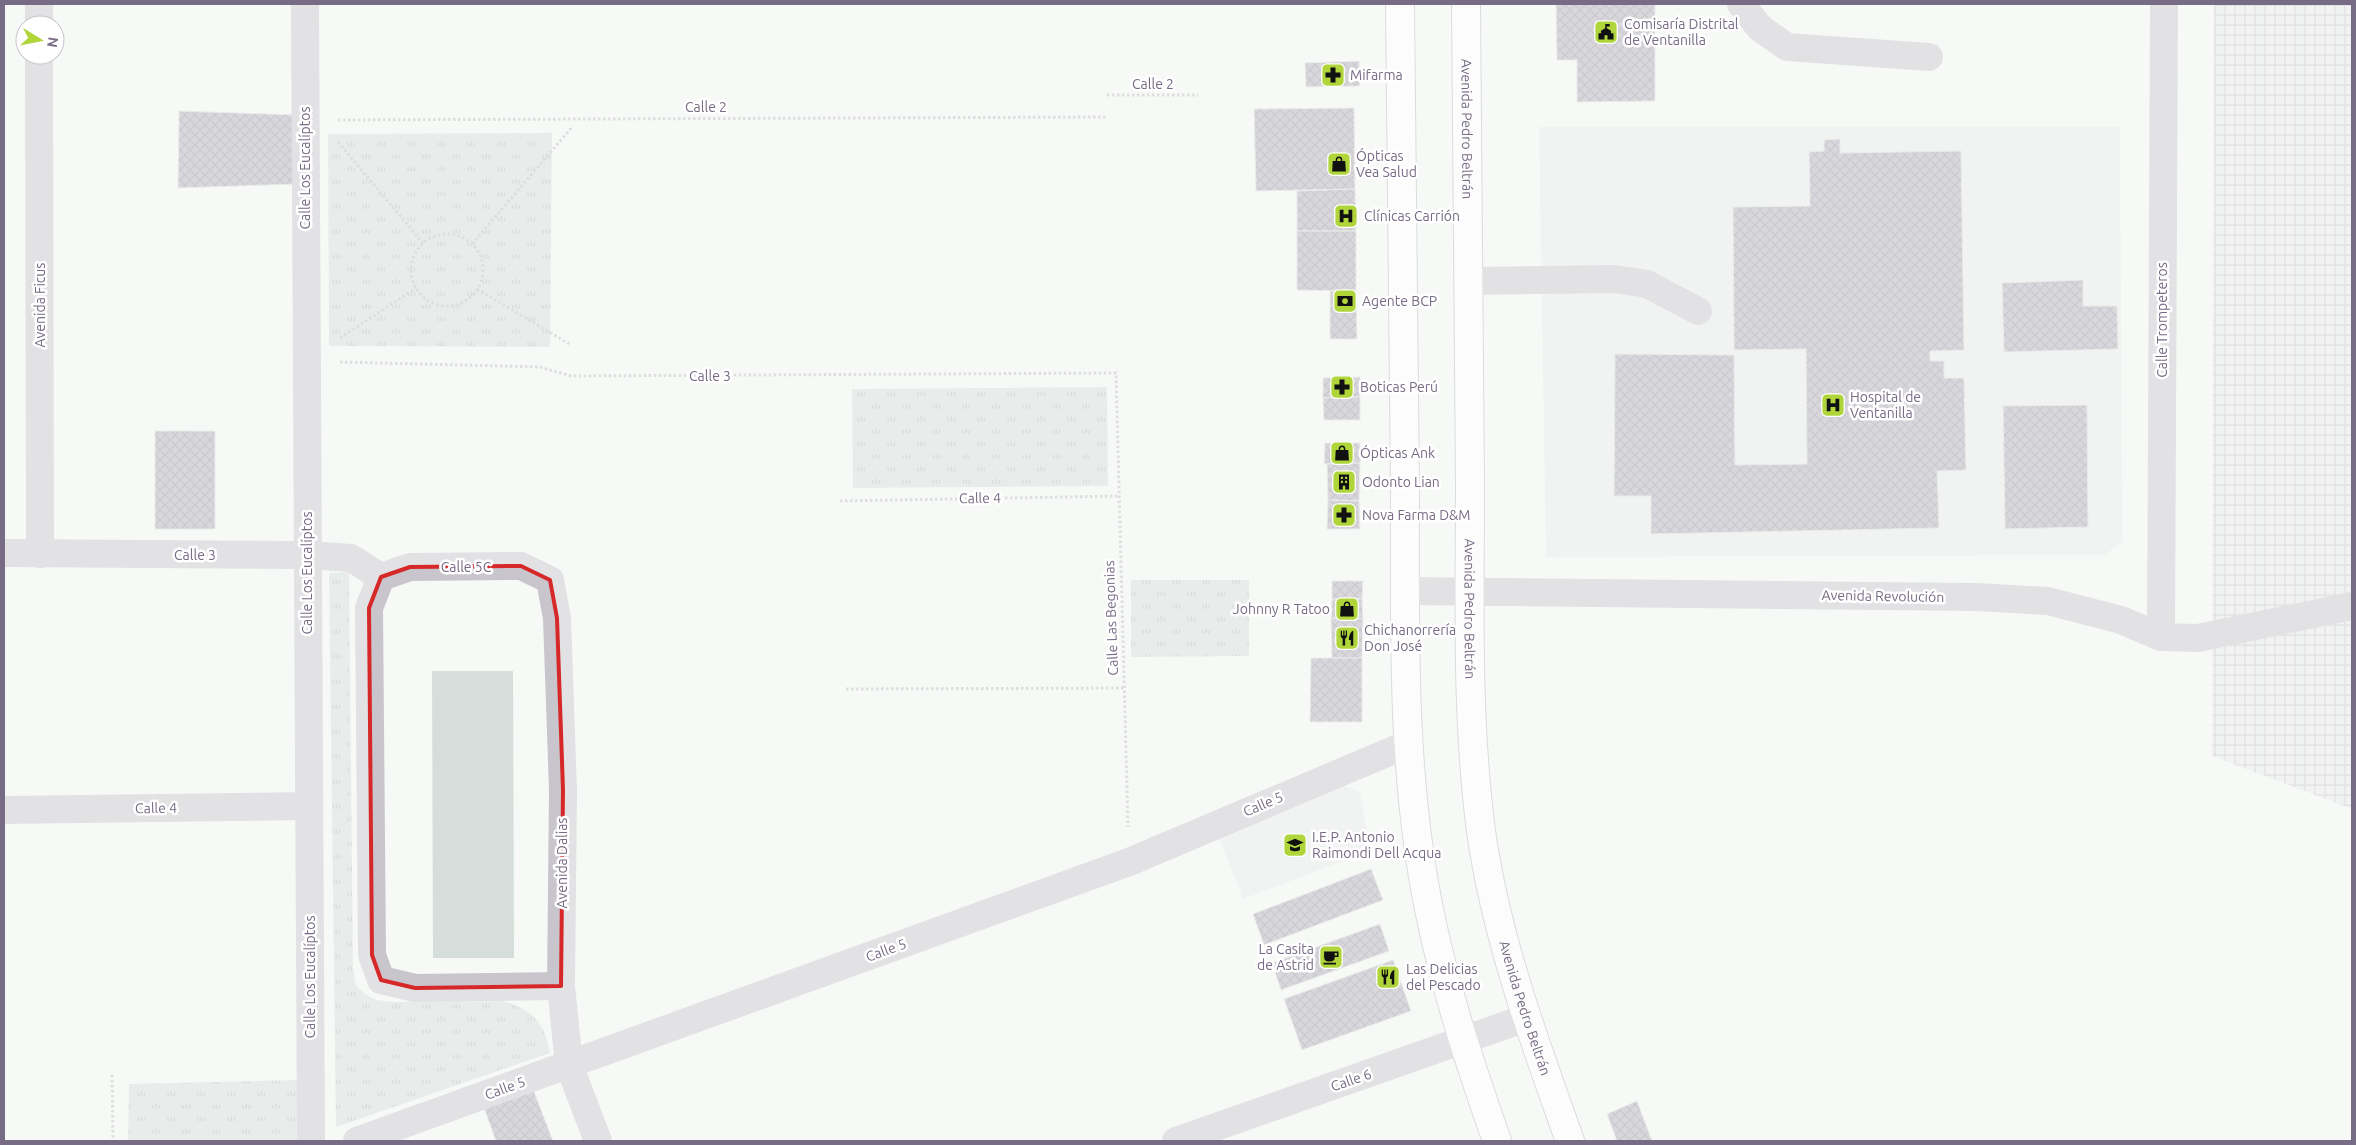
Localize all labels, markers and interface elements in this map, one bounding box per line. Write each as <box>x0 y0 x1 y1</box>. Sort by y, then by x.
north arrow <box>15 15 65 65</box>
place label: Comisaría Distrital de Ventanilla <box>1624 16 1739 48</box>
public building icon: Comisaría Distrital de Ventanilla <box>1593 19 1619 45</box>
text: N <box>44 36 62 49</box>
street label: Avenida Pedro Beltrán <box>1458 59 1476 199</box>
pharmacy icon: Mifarma <box>1320 62 1346 88</box>
place label: Mifarma <box>1350 67 1403 83</box>
street label: Calle 2 <box>1132 76 1174 92</box>
street label: Calle 2 <box>685 99 727 115</box>
street label: Calle Los Eucalíptos <box>297 106 313 230</box>
place label: Ópticas Vea Salud <box>1356 147 1417 180</box>
shop icon: Ópticas Vea Salud <box>1326 151 1352 177</box>
hospital icon: Clínicas Carrión <box>1333 203 1359 229</box>
place label: Clínicas Carrión <box>1364 208 1460 224</box>
street label: Calle Trompeteros <box>2154 262 2170 378</box>
street label: Avenida Ficus <box>32 263 48 347</box>
bank icon: Agente BCP <box>1332 288 1358 314</box>
place label: Agente BCP <box>1362 293 1437 309</box>
street label: Calle 3 <box>689 368 731 384</box>
pharmacy icon: Boticas Perú <box>1329 374 1355 400</box>
place label: Boticas Perú <box>1360 379 1438 395</box>
place label: Hospital de Ventanilla <box>1850 389 1921 421</box>
hospital icon: Hospital de Ventanilla <box>1820 392 1846 418</box>
shop icon: Ópticas Ank <box>1329 440 1355 466</box>
place label: Ópticas Ank <box>1360 444 1435 461</box>
building icon: Odonto Lian <box>1331 469 1357 495</box>
place label: Odonto Lian <box>1362 474 1440 490</box>
street label: Calle 4 <box>959 490 1001 506</box>
pharmacy icon: Nova Farma D&M <box>1331 502 1357 528</box>
place label: Nova Farma D&M <box>1362 507 1470 523</box>
street label: Calle Los Eucalíptos <box>299 511 315 635</box>
street label: Avenida Pedro Beltrán <box>1462 539 1478 679</box>
street label: Calle 3 <box>174 547 216 563</box>
street label: Calle 5C <box>441 559 492 575</box>
street label: Calle Las Begonias <box>1101 560 1121 676</box>
street label: Avenida Revolución <box>1822 587 1944 605</box>
shop icon: Johnny R Tatoo <box>1334 596 1360 622</box>
place label: Johnny R Tatoo <box>1233 601 1330 617</box>
place label: Chichanorrería Don José <box>1364 622 1456 654</box>
restaurant icon: Chichanorrería Don José <box>1334 625 1360 651</box>
street label: Calle 5 <box>1241 788 1285 820</box>
street label: Calle 4 <box>135 800 177 816</box>
street label: Avenida Dalias <box>554 818 570 908</box>
place label: I.E.P. Antonio Raimondi Dell Acqua <box>1312 829 1441 861</box>
school or university icon: I.E.P. Antonio Raimondi Dell Acqua <box>1282 832 1308 858</box>
street label: Calle Los Eucalíptos <box>302 915 318 1039</box>
street label: Calle 5 <box>864 935 908 965</box>
street label: Avenida Pedro Beltrán <box>1496 939 1554 1077</box>
place label: La Casita de Astrid <box>1257 941 1314 973</box>
cafe icon: La Casita de Astrid <box>1318 944 1344 970</box>
place label: Las Delicias del Pescado <box>1406 961 1481 993</box>
restaurant icon: Las Delicias del Pescado <box>1375 964 1401 990</box>
street label: Calle 6 <box>1329 1066 1374 1094</box>
street label: Calle 5 <box>483 1073 527 1103</box>

